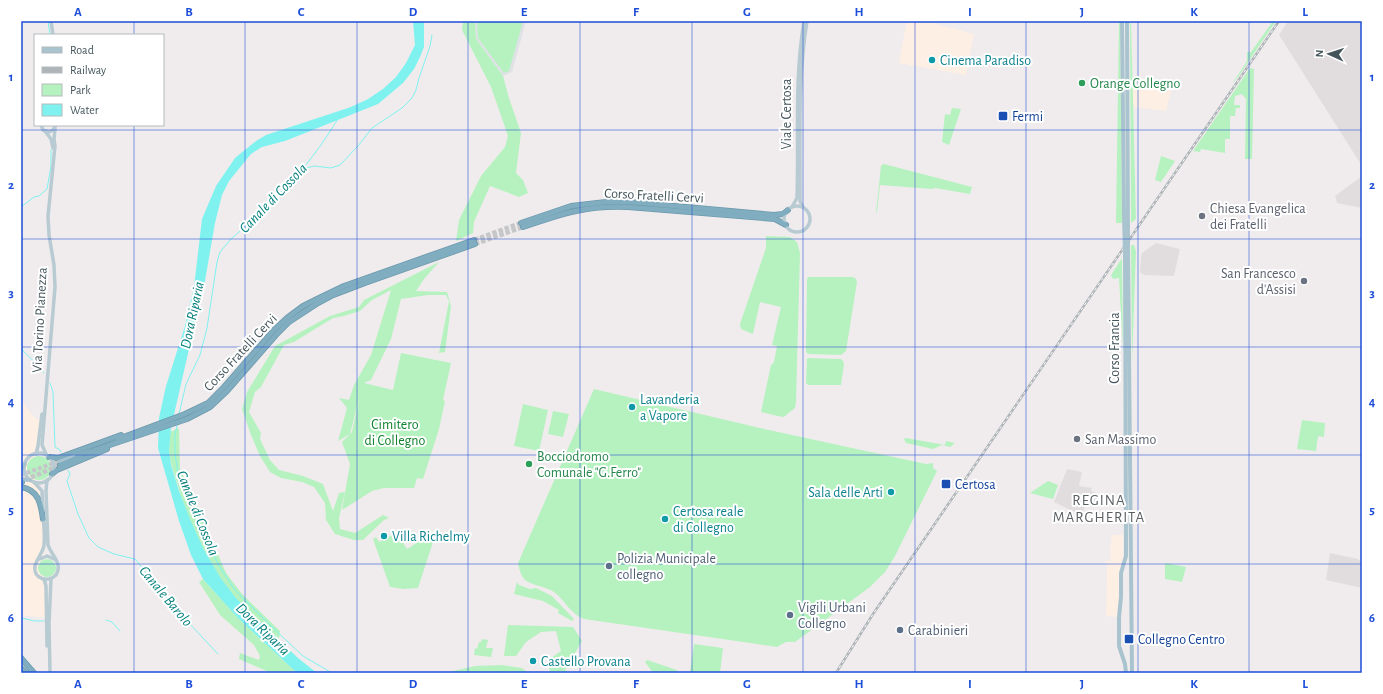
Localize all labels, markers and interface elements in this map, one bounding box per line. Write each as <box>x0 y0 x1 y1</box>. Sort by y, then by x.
text: A <box>74 6 82 19</box>
text: B <box>185 6 193 19</box>
text: C <box>298 6 305 19</box>
text: D <box>409 6 418 19</box>
text: E <box>521 6 528 19</box>
text: F <box>633 6 640 19</box>
text: G <box>743 6 751 19</box>
text: H <box>854 6 864 19</box>
text: I <box>968 6 972 19</box>
text: J <box>1080 6 1084 19</box>
text: K <box>1190 6 1198 19</box>
text: L <box>1302 6 1308 19</box>
legend <box>34 34 164 126</box>
north arrow <box>1309 34 1349 74</box>
text: Road <box>70 44 94 56</box>
text: N <box>1314 49 1325 58</box>
place label: Cinema Paradiso <box>940 54 1031 68</box>
marker: Cinema Paradiso <box>927 55 937 65</box>
text: Railway <box>70 64 106 77</box>
text: 1 <box>9 71 13 84</box>
text: 1 <box>1370 71 1374 84</box>
place label: Orange Collegno <box>1090 77 1181 91</box>
street label: Viale Certosa <box>780 78 794 149</box>
marker: Orange Collegno <box>1077 78 1087 88</box>
text: Park <box>70 84 91 96</box>
text: Water <box>70 104 99 116</box>
marker: Fermi <box>997 110 1009 122</box>
place label: Fermi <box>1012 110 1043 124</box>
water label: Canale di Cossola <box>237 161 310 236</box>
text: 2 <box>8 179 14 192</box>
text: 2 <box>1369 179 1375 192</box>
street label: Corso Fratelli Cervi <box>604 186 704 206</box>
place label: Chiesa Evangelica dei Fratelli <box>1210 202 1306 232</box>
marker: Chiesa Evangelica dei Fratelli <box>1197 211 1207 221</box>
street label: Via Torino Pianezza <box>30 266 50 373</box>
place label: San Francesco d'Assisi <box>1221 267 1296 297</box>
marker: San Francesco d'Assisi <box>1299 276 1309 286</box>
water label: Dora Riparia <box>178 280 207 350</box>
text: 3 <box>8 287 14 300</box>
text: 3 <box>1369 287 1375 300</box>
street label: Corso Fratelli Cervi <box>202 311 280 394</box>
street label: Corso Francia <box>1108 312 1122 384</box>
place label: Lavanderia a Vapore <box>640 393 700 423</box>
text: 4 <box>8 396 15 409</box>
text: 4 <box>1369 396 1376 409</box>
marker: Lavanderia a Vapore <box>627 402 637 412</box>
park label: Cimitero di Collegno <box>365 418 426 448</box>
place label: San Massimo <box>1085 433 1157 447</box>
marker: San Massimo <box>1072 434 1082 444</box>
place label: Bocciodromo Comunale "G.Ferro" <box>537 450 641 480</box>
marker: Bocciodromo Comunale "G.Ferro" <box>524 459 534 469</box>
water label: Canale di Cossola <box>174 468 221 558</box>
marker: Certosa <box>940 478 952 490</box>
place label: Certosa <box>955 478 996 492</box>
place label: Sala delle Arti <box>808 486 883 500</box>
marker: Sala delle Arti <box>886 487 896 497</box>
district label: REGINA MARGHERITA <box>1053 493 1145 525</box>
text: 5 <box>8 504 14 517</box>
text: 5 <box>1369 504 1375 517</box>
place label: Certosa reale di Collegno <box>673 505 743 535</box>
marker: Certosa reale di Collegno <box>660 514 670 524</box>
place label: Villa Richelmy <box>392 530 470 544</box>
marker: Villa Richelmy <box>379 531 389 541</box>
place label: Polizia Municipale collegno <box>617 552 716 582</box>
marker: Polizia Municipale collegno <box>604 561 614 571</box>
water label: Canale Barolo <box>136 563 195 629</box>
water label: Dora Riparia <box>233 600 292 658</box>
place label: Vigili Urbani Collegno <box>798 601 866 631</box>
marker: Vigili Urbani Collegno <box>785 610 795 620</box>
text: 6 <box>8 612 14 625</box>
text: 6 <box>1369 612 1375 625</box>
place label: Carabinieri <box>908 624 968 638</box>
marker: Carabinieri <box>895 625 905 635</box>
marker: Collegno Centro <box>1123 633 1135 645</box>
place label: Collegno Centro <box>1138 633 1225 647</box>
place label: Castello Provana <box>541 655 631 669</box>
marker: Castello Provana <box>528 656 538 666</box>
text: A <box>74 678 82 691</box>
text: B <box>185 678 193 691</box>
text: C <box>298 678 305 691</box>
text: D <box>409 678 418 691</box>
text: E <box>521 678 528 691</box>
text: F <box>633 678 640 691</box>
text: G <box>743 678 751 691</box>
text: H <box>854 678 864 691</box>
text: I <box>968 678 972 691</box>
text: J <box>1080 678 1084 691</box>
text: K <box>1190 678 1198 691</box>
text: L <box>1302 678 1308 691</box>

